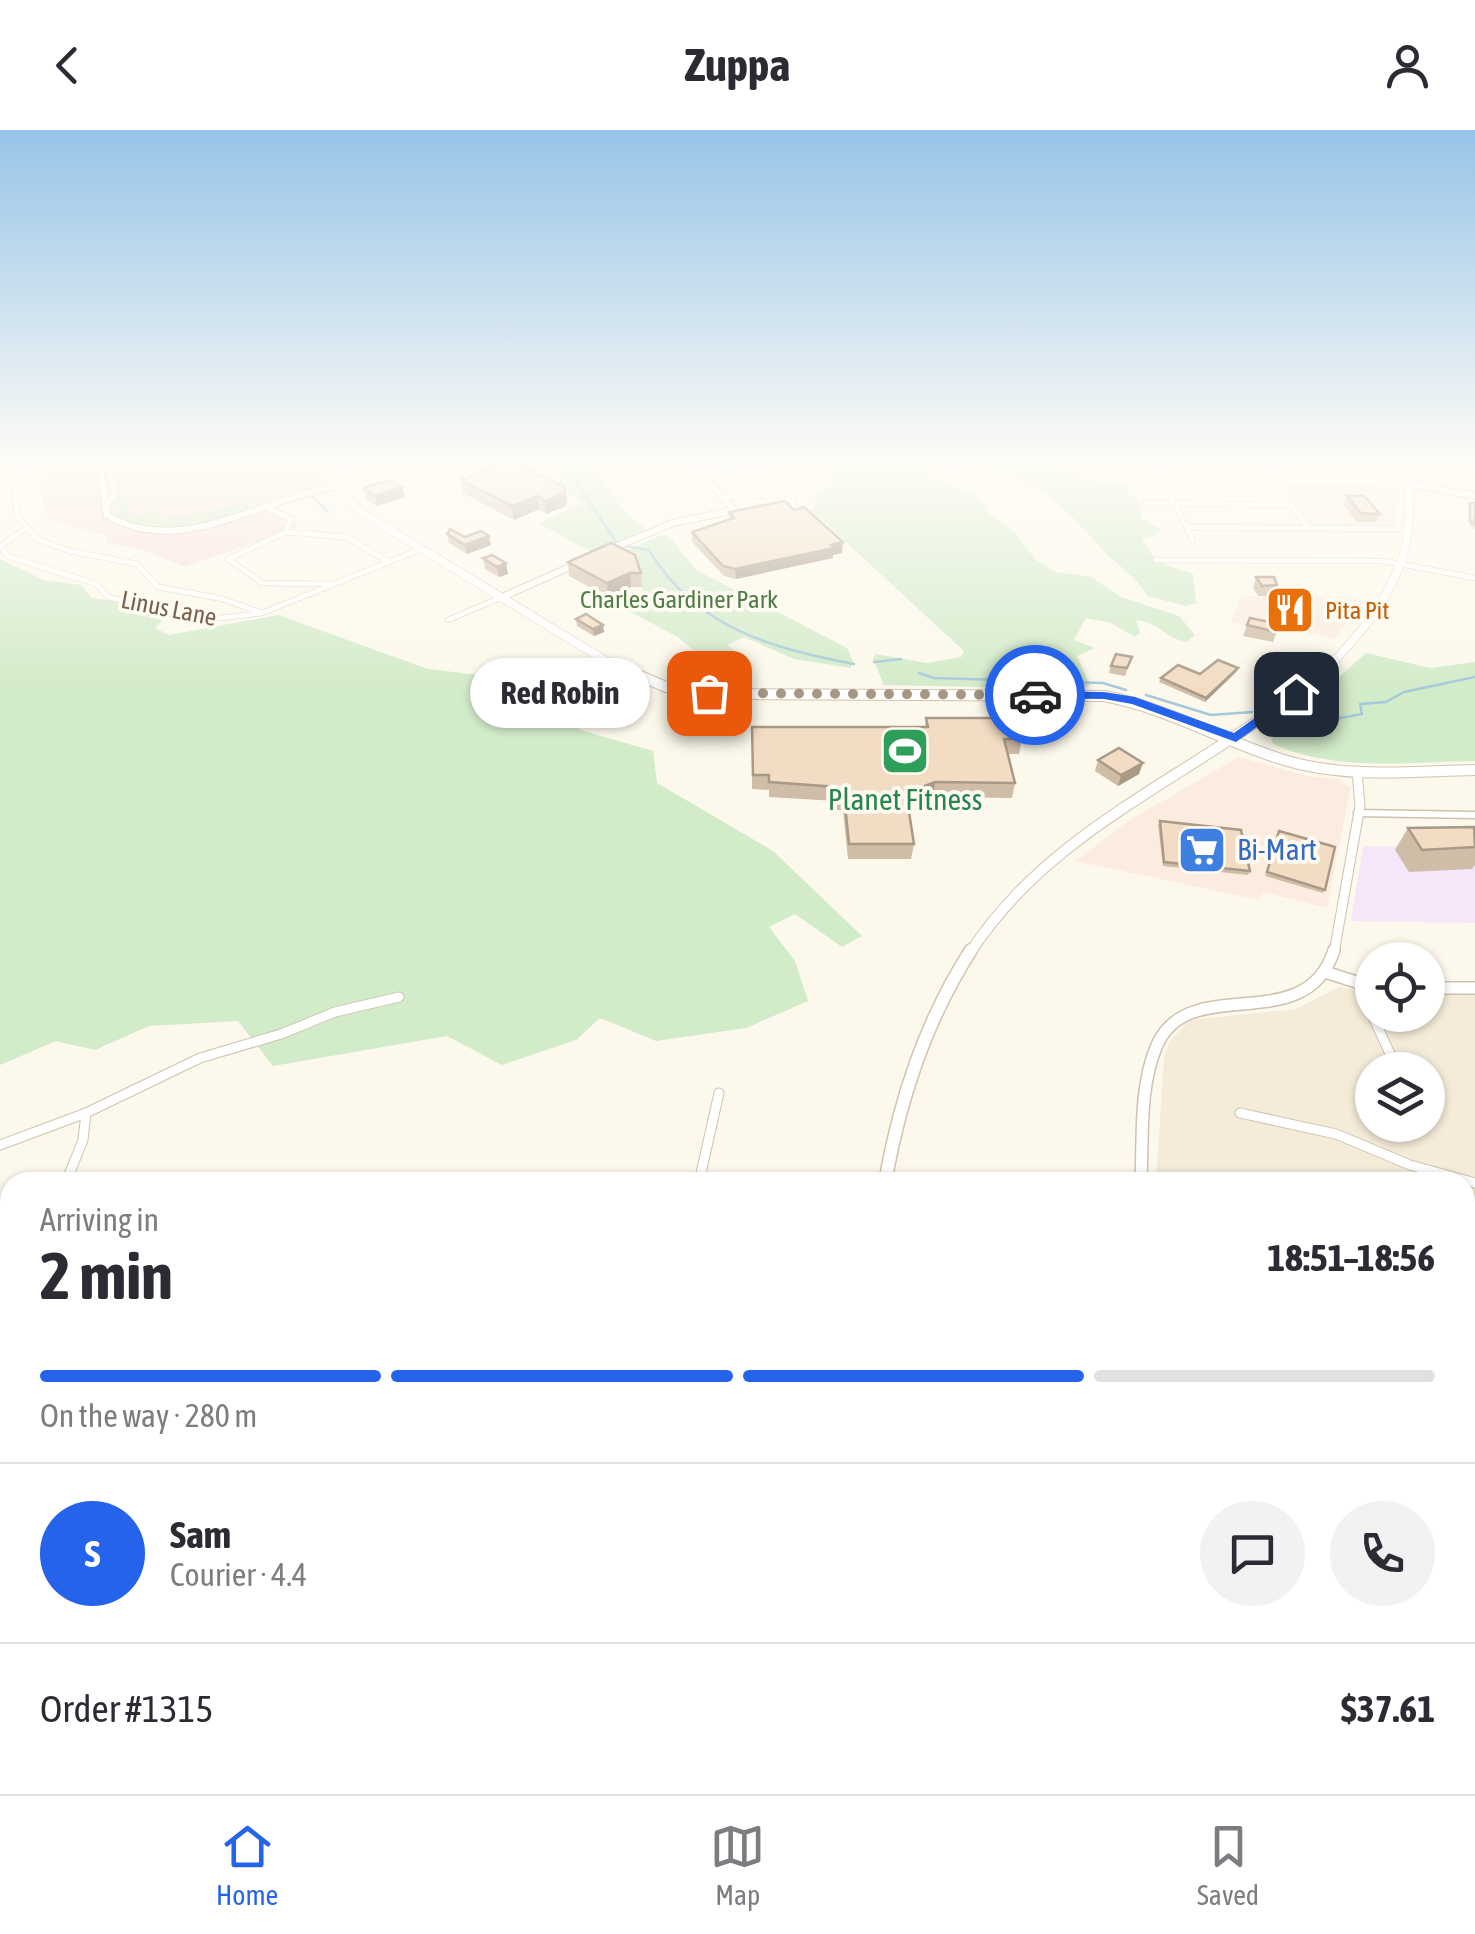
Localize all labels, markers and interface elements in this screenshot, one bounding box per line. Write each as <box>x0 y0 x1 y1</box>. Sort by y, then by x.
icon: back <box>40 38 95 93</box>
icon: person <box>1380 38 1435 93</box>
text: Zuppa <box>685 39 790 91</box>
restaurant icon: Pita Pit <box>1264 584 1316 636</box>
street label: Linus Lane <box>119 585 219 631</box>
park label: Charles Gardiner Park <box>580 585 778 613</box>
place label: Pita Pit <box>1325 596 1389 624</box>
courier <box>985 645 1085 745</box>
pin <box>667 651 752 736</box>
pin <box>1254 652 1339 737</box>
callout: Red Robin <box>469 658 649 728</box>
icon: bag <box>682 666 737 721</box>
icon: home <box>1269 667 1324 722</box>
icon: car <box>1008 668 1063 723</box>
text: Red Robin <box>500 674 620 711</box>
sports icon: Planet Fitness <box>879 725 931 777</box>
place label: Planet Fitness <box>828 782 982 816</box>
supermarket icon: Bi-Mart <box>1176 824 1228 876</box>
place label: Bi-Mart <box>1237 832 1317 866</box>
map controls <box>1355 942 1445 1142</box>
button: locate <box>1355 942 1445 1032</box>
button: layers <box>1355 1052 1445 1142</box>
text: Arriving in <box>40 1201 159 1238</box>
text: 18:51–18:56 <box>1267 1236 1435 1279</box>
text: 2 min <box>40 1238 173 1313</box>
text: On the way · 280 m <box>40 1397 257 1434</box>
button: chat <box>1200 1501 1305 1606</box>
button: phone <box>1330 1501 1435 1606</box>
text: Sam <box>170 1513 231 1556</box>
text: S <box>85 1532 100 1575</box>
text: Courier · 4.4 <box>170 1556 307 1593</box>
text: Order #1315 <box>40 1687 213 1730</box>
text: $37.61 <box>1341 1687 1435 1730</box>
tab: Home <box>216 1819 278 1911</box>
tab: Map <box>710 1819 765 1911</box>
tab: Saved <box>1197 1819 1259 1911</box>

